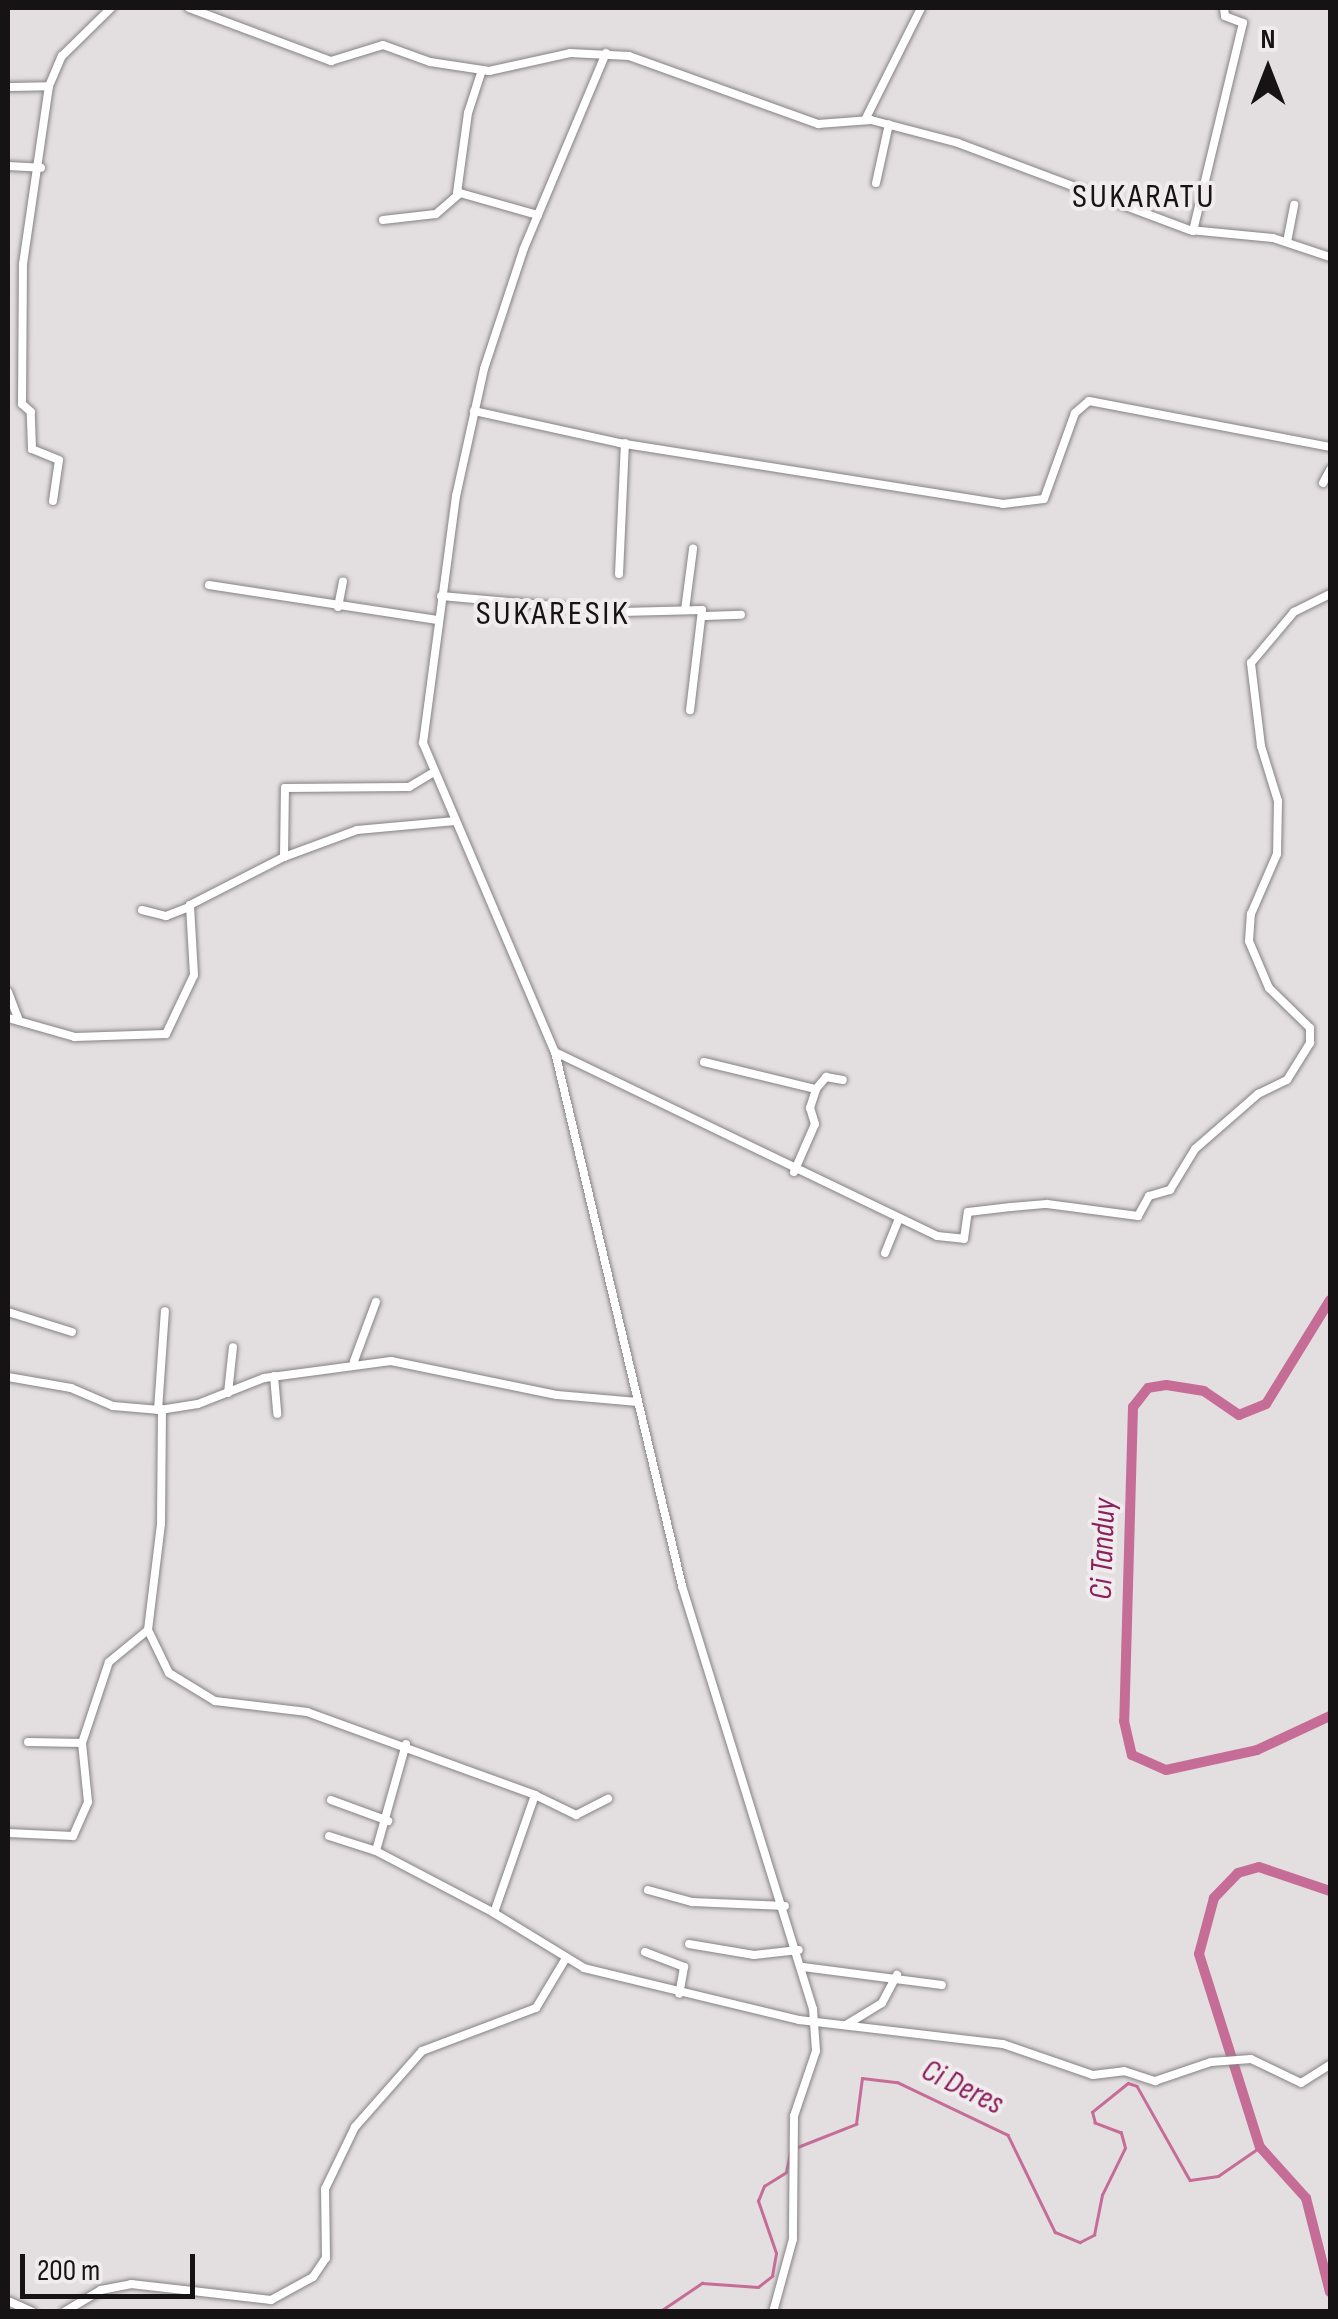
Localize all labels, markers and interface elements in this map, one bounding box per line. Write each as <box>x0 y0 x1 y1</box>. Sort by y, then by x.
north arrow <box>1218 20 1318 120</box>
text: N <box>1261 23 1275 56</box>
district label: SUKARATU <box>1072 176 1216 218</box>
district label: SUKARESIK <box>476 593 630 635</box>
water label: Ci Tanduy <box>1083 1498 1125 1600</box>
water label: Ci Deres <box>915 2052 1009 2124</box>
scale bar <box>25 2234 200 2296</box>
text: 200 m <box>37 2253 100 2289</box>

